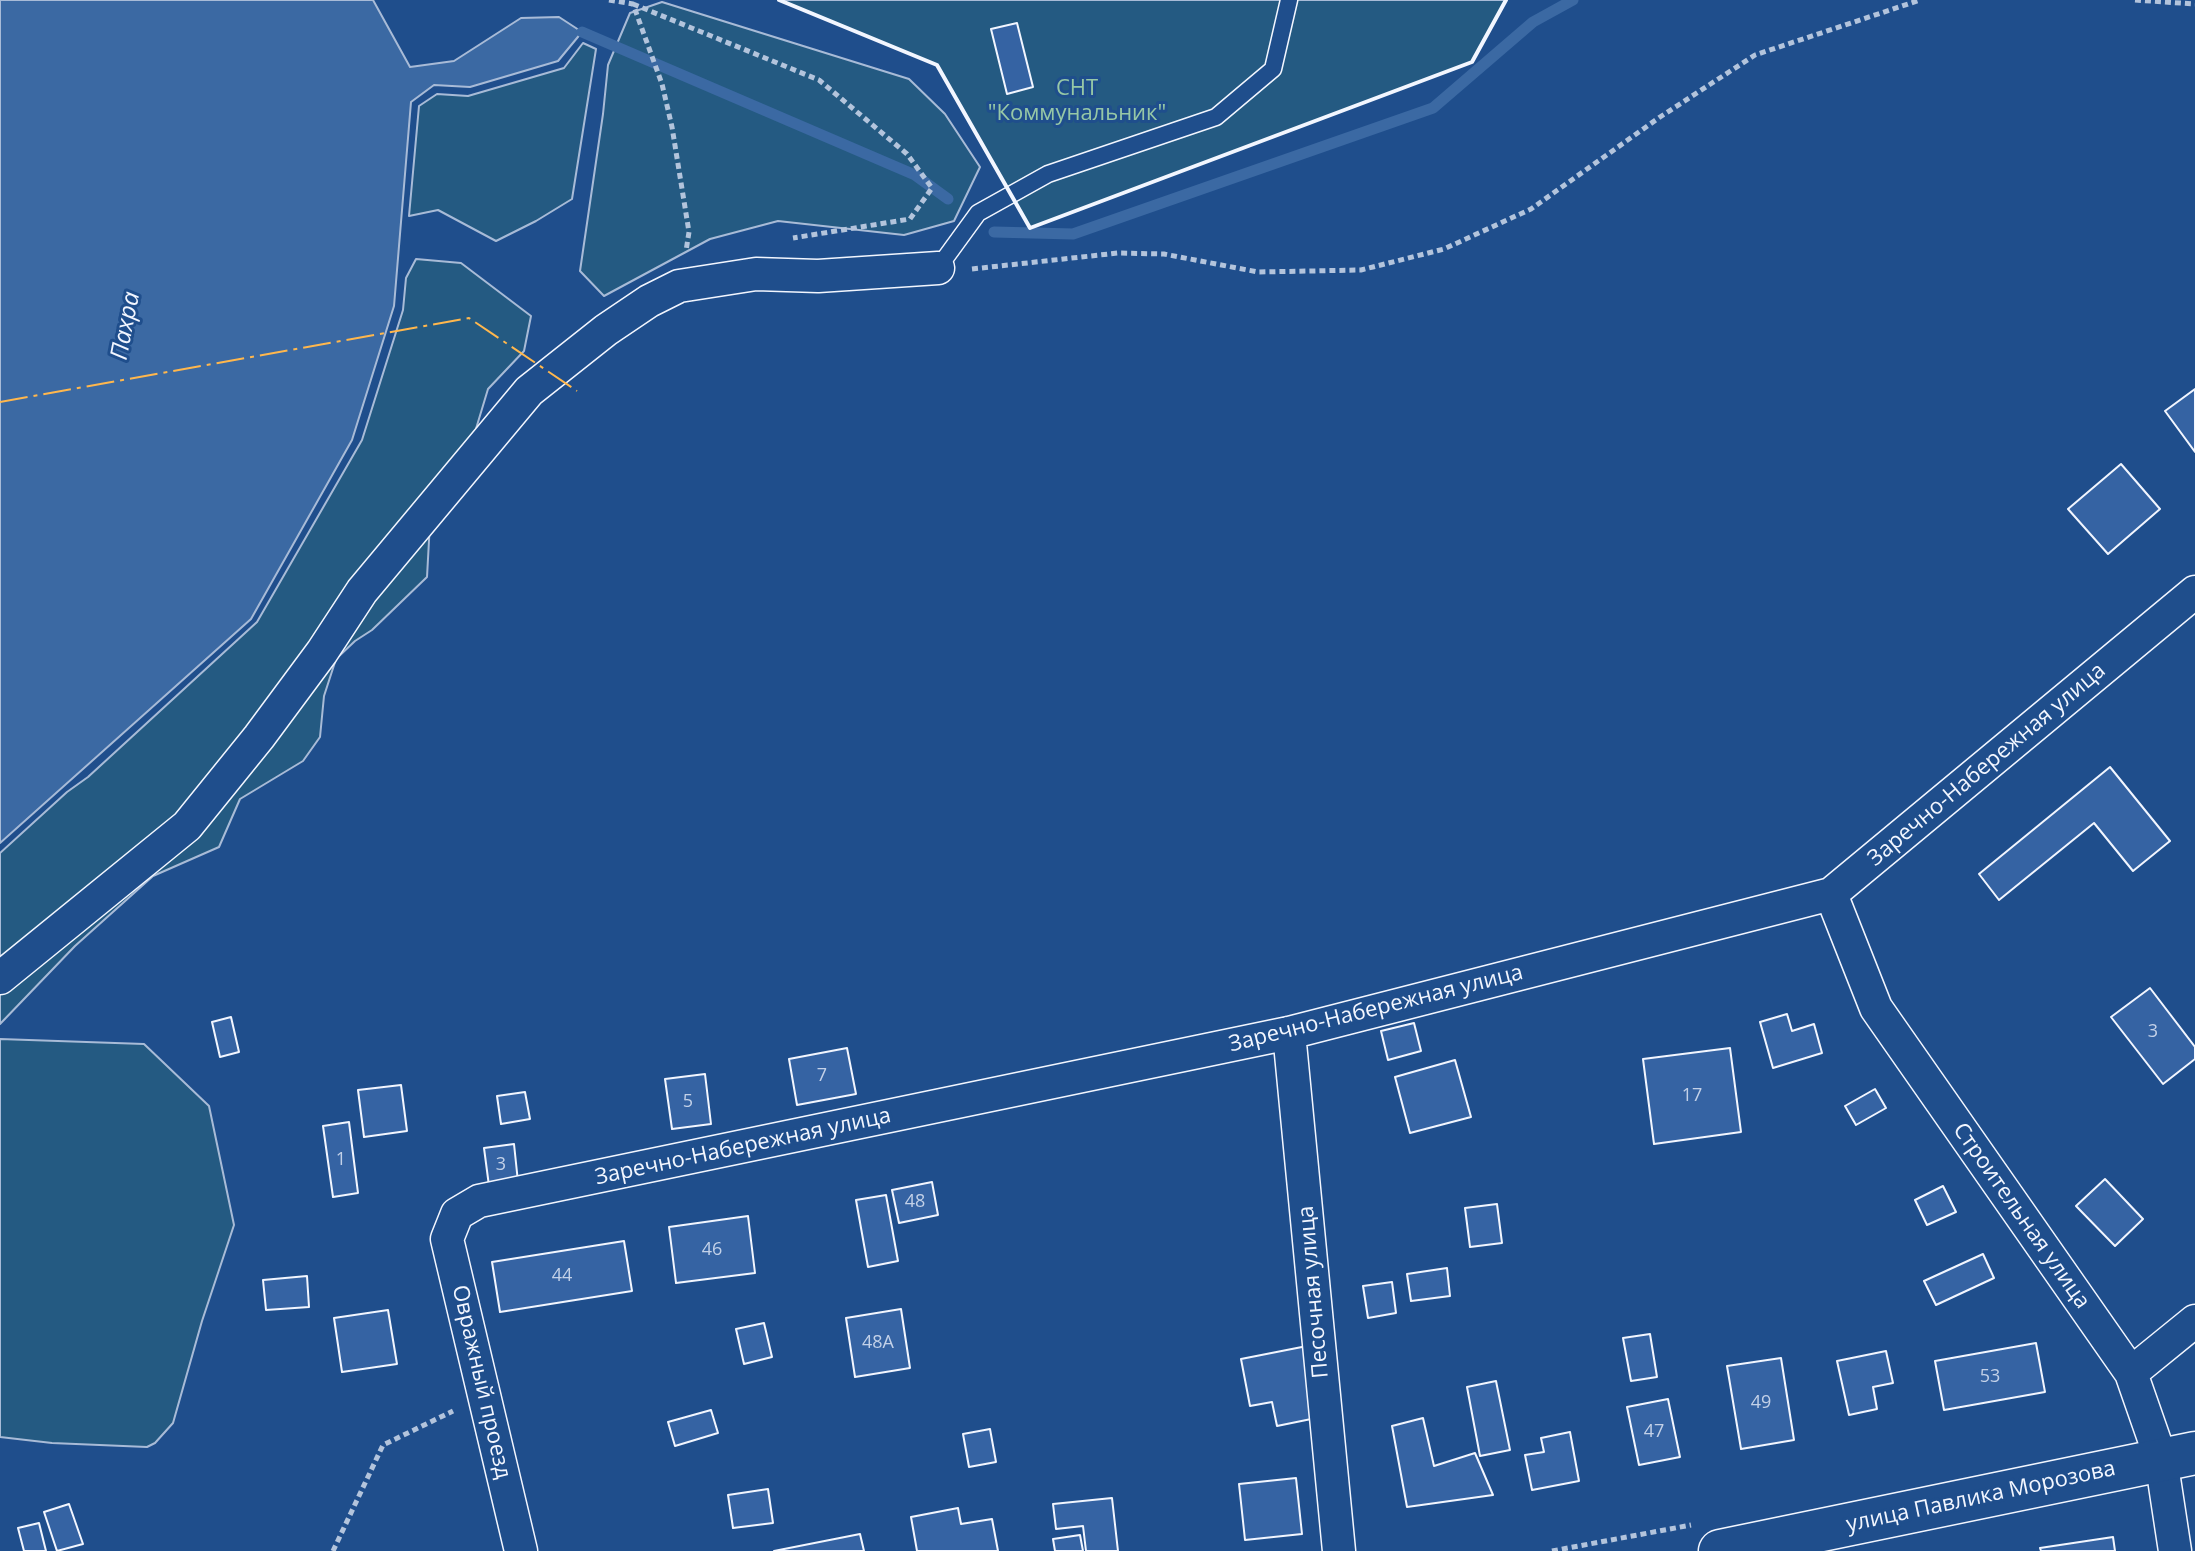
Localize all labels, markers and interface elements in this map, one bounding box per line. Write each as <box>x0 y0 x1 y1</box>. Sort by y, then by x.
park label: СНТ "Коммунальник" <box>988 76 1166 128</box>
water label: Пахра <box>105 289 147 363</box>
street label: Заречно-Набережная улица <box>1863 658 2111 872</box>
street label: Заречно-Набережная улица <box>1226 960 1526 1058</box>
house number: 3 <box>2148 1021 2158 1043</box>
house number: 7 <box>817 1065 827 1087</box>
house number: 17 <box>1682 1085 1702 1107</box>
house number: 5 <box>683 1091 693 1113</box>
street label: Заречно-Набережная улица <box>593 1103 893 1191</box>
street label: Строительная улица <box>1947 1118 2095 1314</box>
house number: 1 <box>336 1149 346 1171</box>
house number: 3 <box>496 1154 506 1176</box>
house number: 48 <box>905 1191 925 1213</box>
street label: Песочная улица <box>1293 1205 1335 1379</box>
house number: 46 <box>702 1239 722 1261</box>
house number: 44 <box>552 1265 572 1287</box>
street label: Овражный проезд <box>446 1283 516 1481</box>
house number: 48А <box>862 1332 894 1354</box>
house number: 53 <box>1980 1366 2000 1388</box>
house number: 49 <box>1751 1392 1771 1414</box>
house number: 47 <box>1644 1421 1664 1443</box>
street label: улица Павлика Морозова <box>1844 1456 2118 1538</box>

